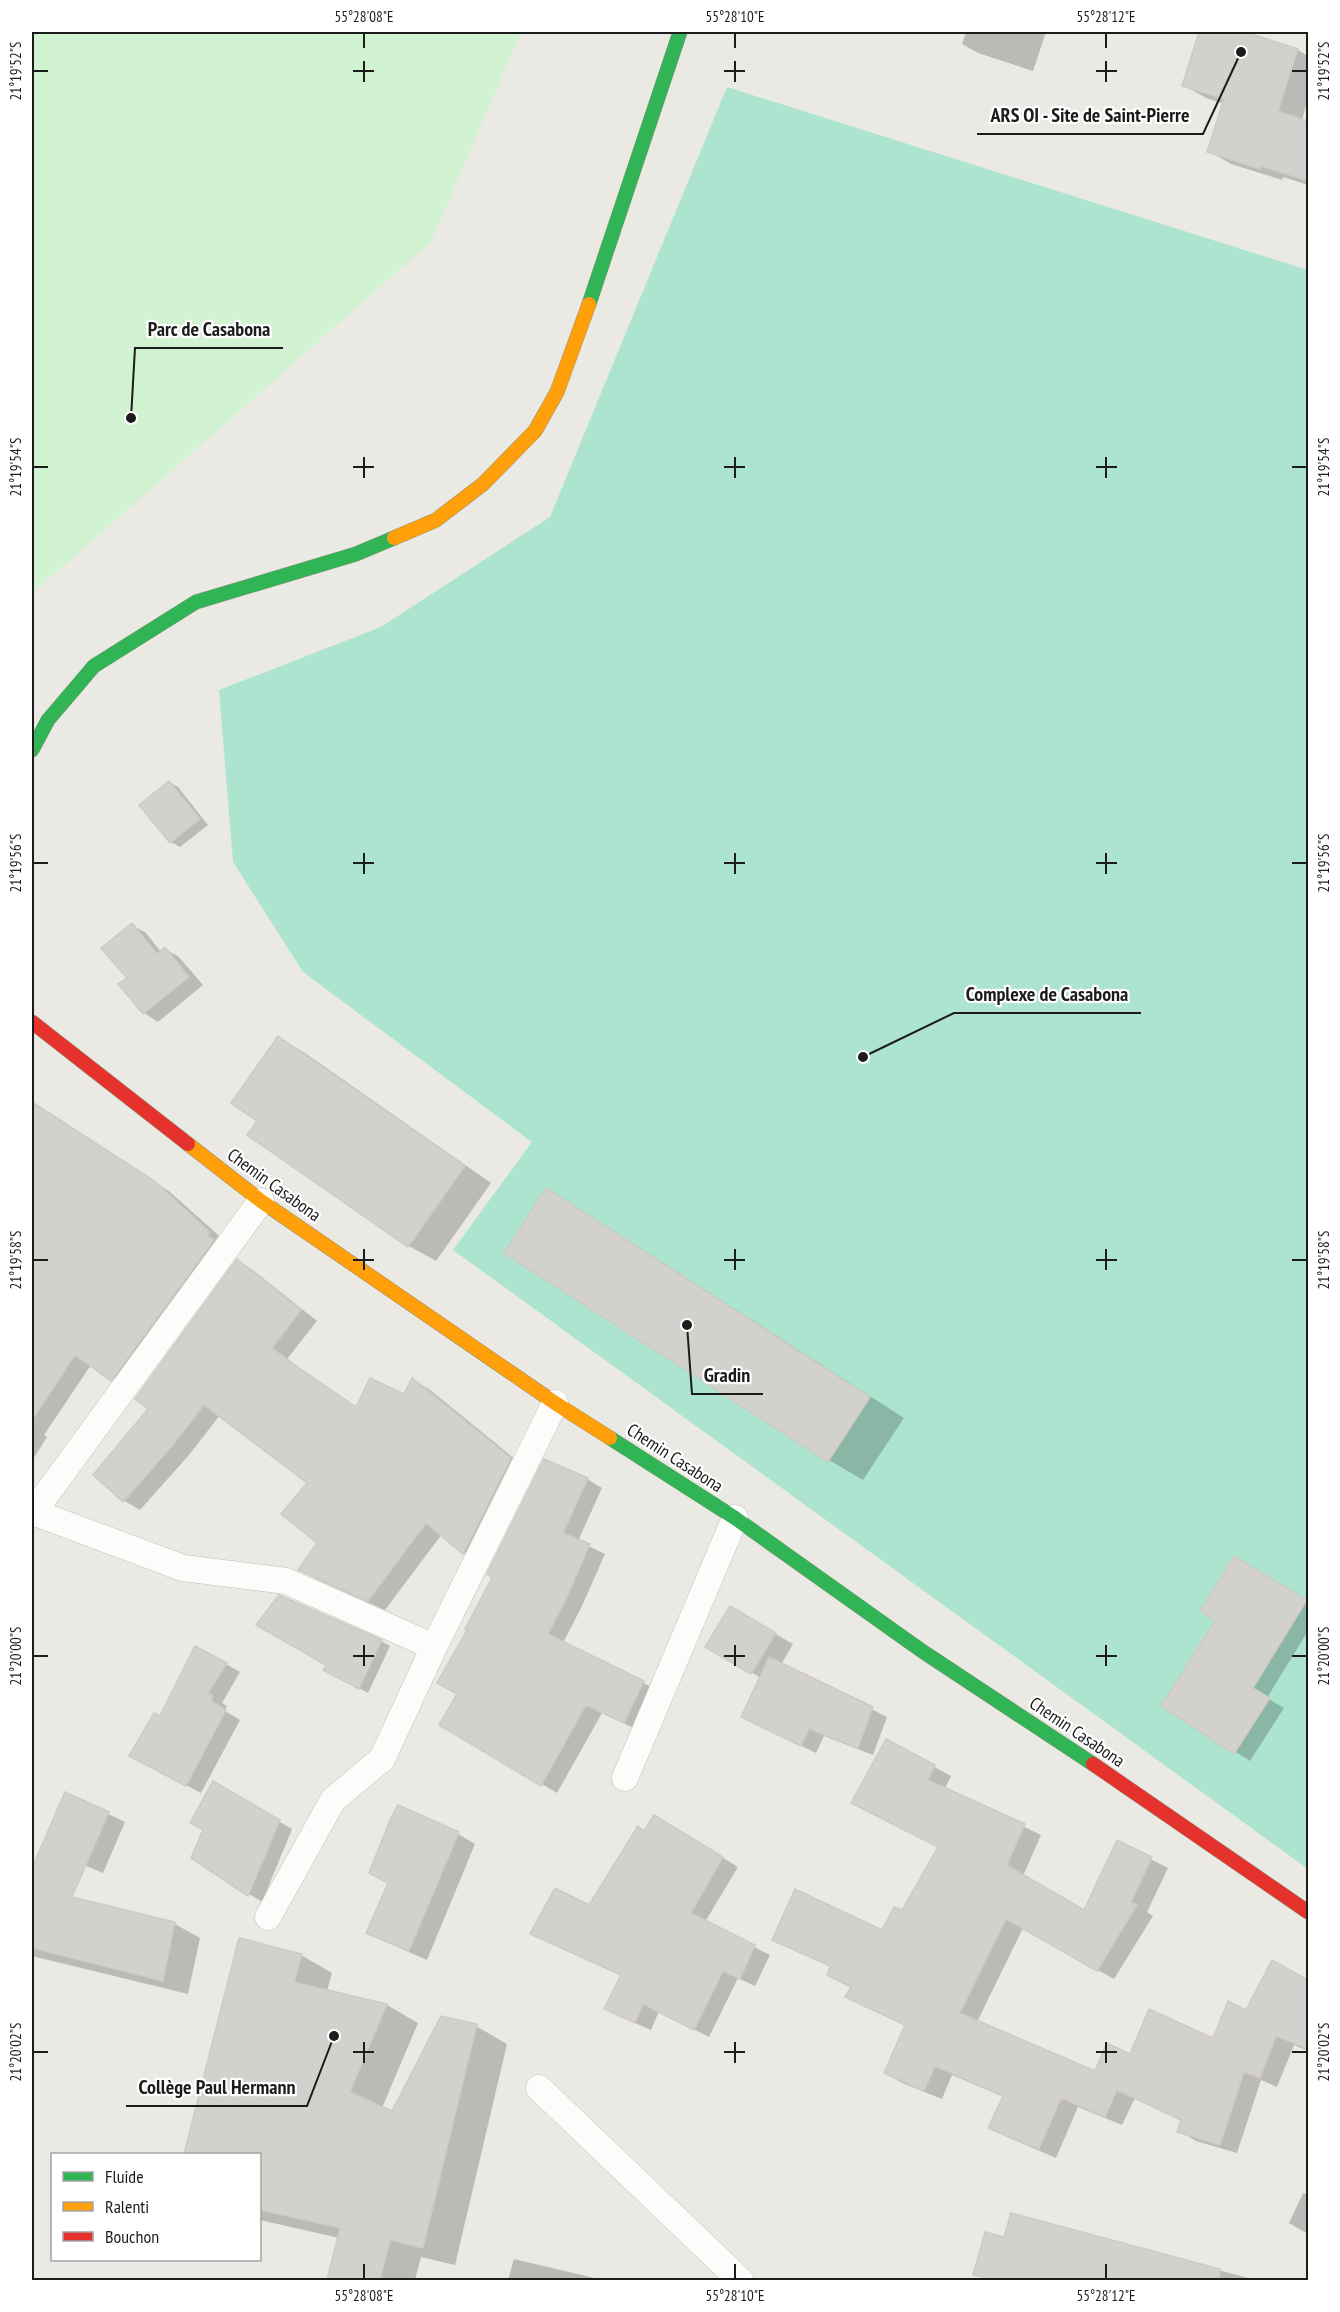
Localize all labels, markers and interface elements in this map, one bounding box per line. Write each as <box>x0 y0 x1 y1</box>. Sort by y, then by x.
text: 55°28'08"E <box>334 7 394 26</box>
text: 55°28'10"E <box>705 7 765 26</box>
text: 55°28'12"E <box>1076 7 1136 26</box>
text: 21°19'52"S <box>6 41 25 101</box>
text: 21°19'52"S <box>1314 41 1333 101</box>
callout: ARS OI - Site de Saint-Pierre <box>977 96 1203 134</box>
text: ARS OI - Site de Saint-Pierre <box>990 102 1189 128</box>
callout: Parc de Casabona <box>135 310 283 348</box>
text: Parc de Casabona <box>148 316 270 342</box>
text: 21°19'54"S <box>6 437 25 497</box>
text: 21°19'54"S <box>1314 437 1333 497</box>
text: 21°19'56"S <box>6 833 25 893</box>
text: 21°19'56"S <box>1314 833 1333 893</box>
callout: Complexe de Casabona <box>954 975 1141 1013</box>
text: Complexe de Casabona <box>966 981 1128 1007</box>
street label: Chemin Casabona <box>223 1143 326 1226</box>
text: 21°19'58"S <box>6 1230 25 1290</box>
text: 21°19'58"S <box>1314 1230 1333 1290</box>
callout: Gradin <box>692 1356 763 1394</box>
text: Gradin <box>704 1362 750 1388</box>
street label: Chemin Casabona <box>623 1418 728 1497</box>
text: 21°20'00"S <box>6 1626 25 1686</box>
text: 21°20'00"S <box>1314 1626 1333 1686</box>
street label: Chemin Casabona <box>1025 1691 1129 1772</box>
text: 21°20'02"S <box>6 2022 25 2082</box>
text: 21°20'02"S <box>1314 2022 1333 2082</box>
callout: Collège Paul Hermann <box>126 2068 307 2106</box>
text: Collège Paul Hermann <box>138 2074 296 2100</box>
legend <box>51 2153 261 2261</box>
text: Fluide <box>105 2165 144 2188</box>
text: Ralenti <box>105 2195 149 2218</box>
text: Bouchon <box>105 2225 159 2248</box>
text: 55°28'08"E <box>334 2286 394 2305</box>
text: 55°28'10"E <box>705 2286 765 2305</box>
text: 55°28'12"E <box>1076 2286 1136 2305</box>

